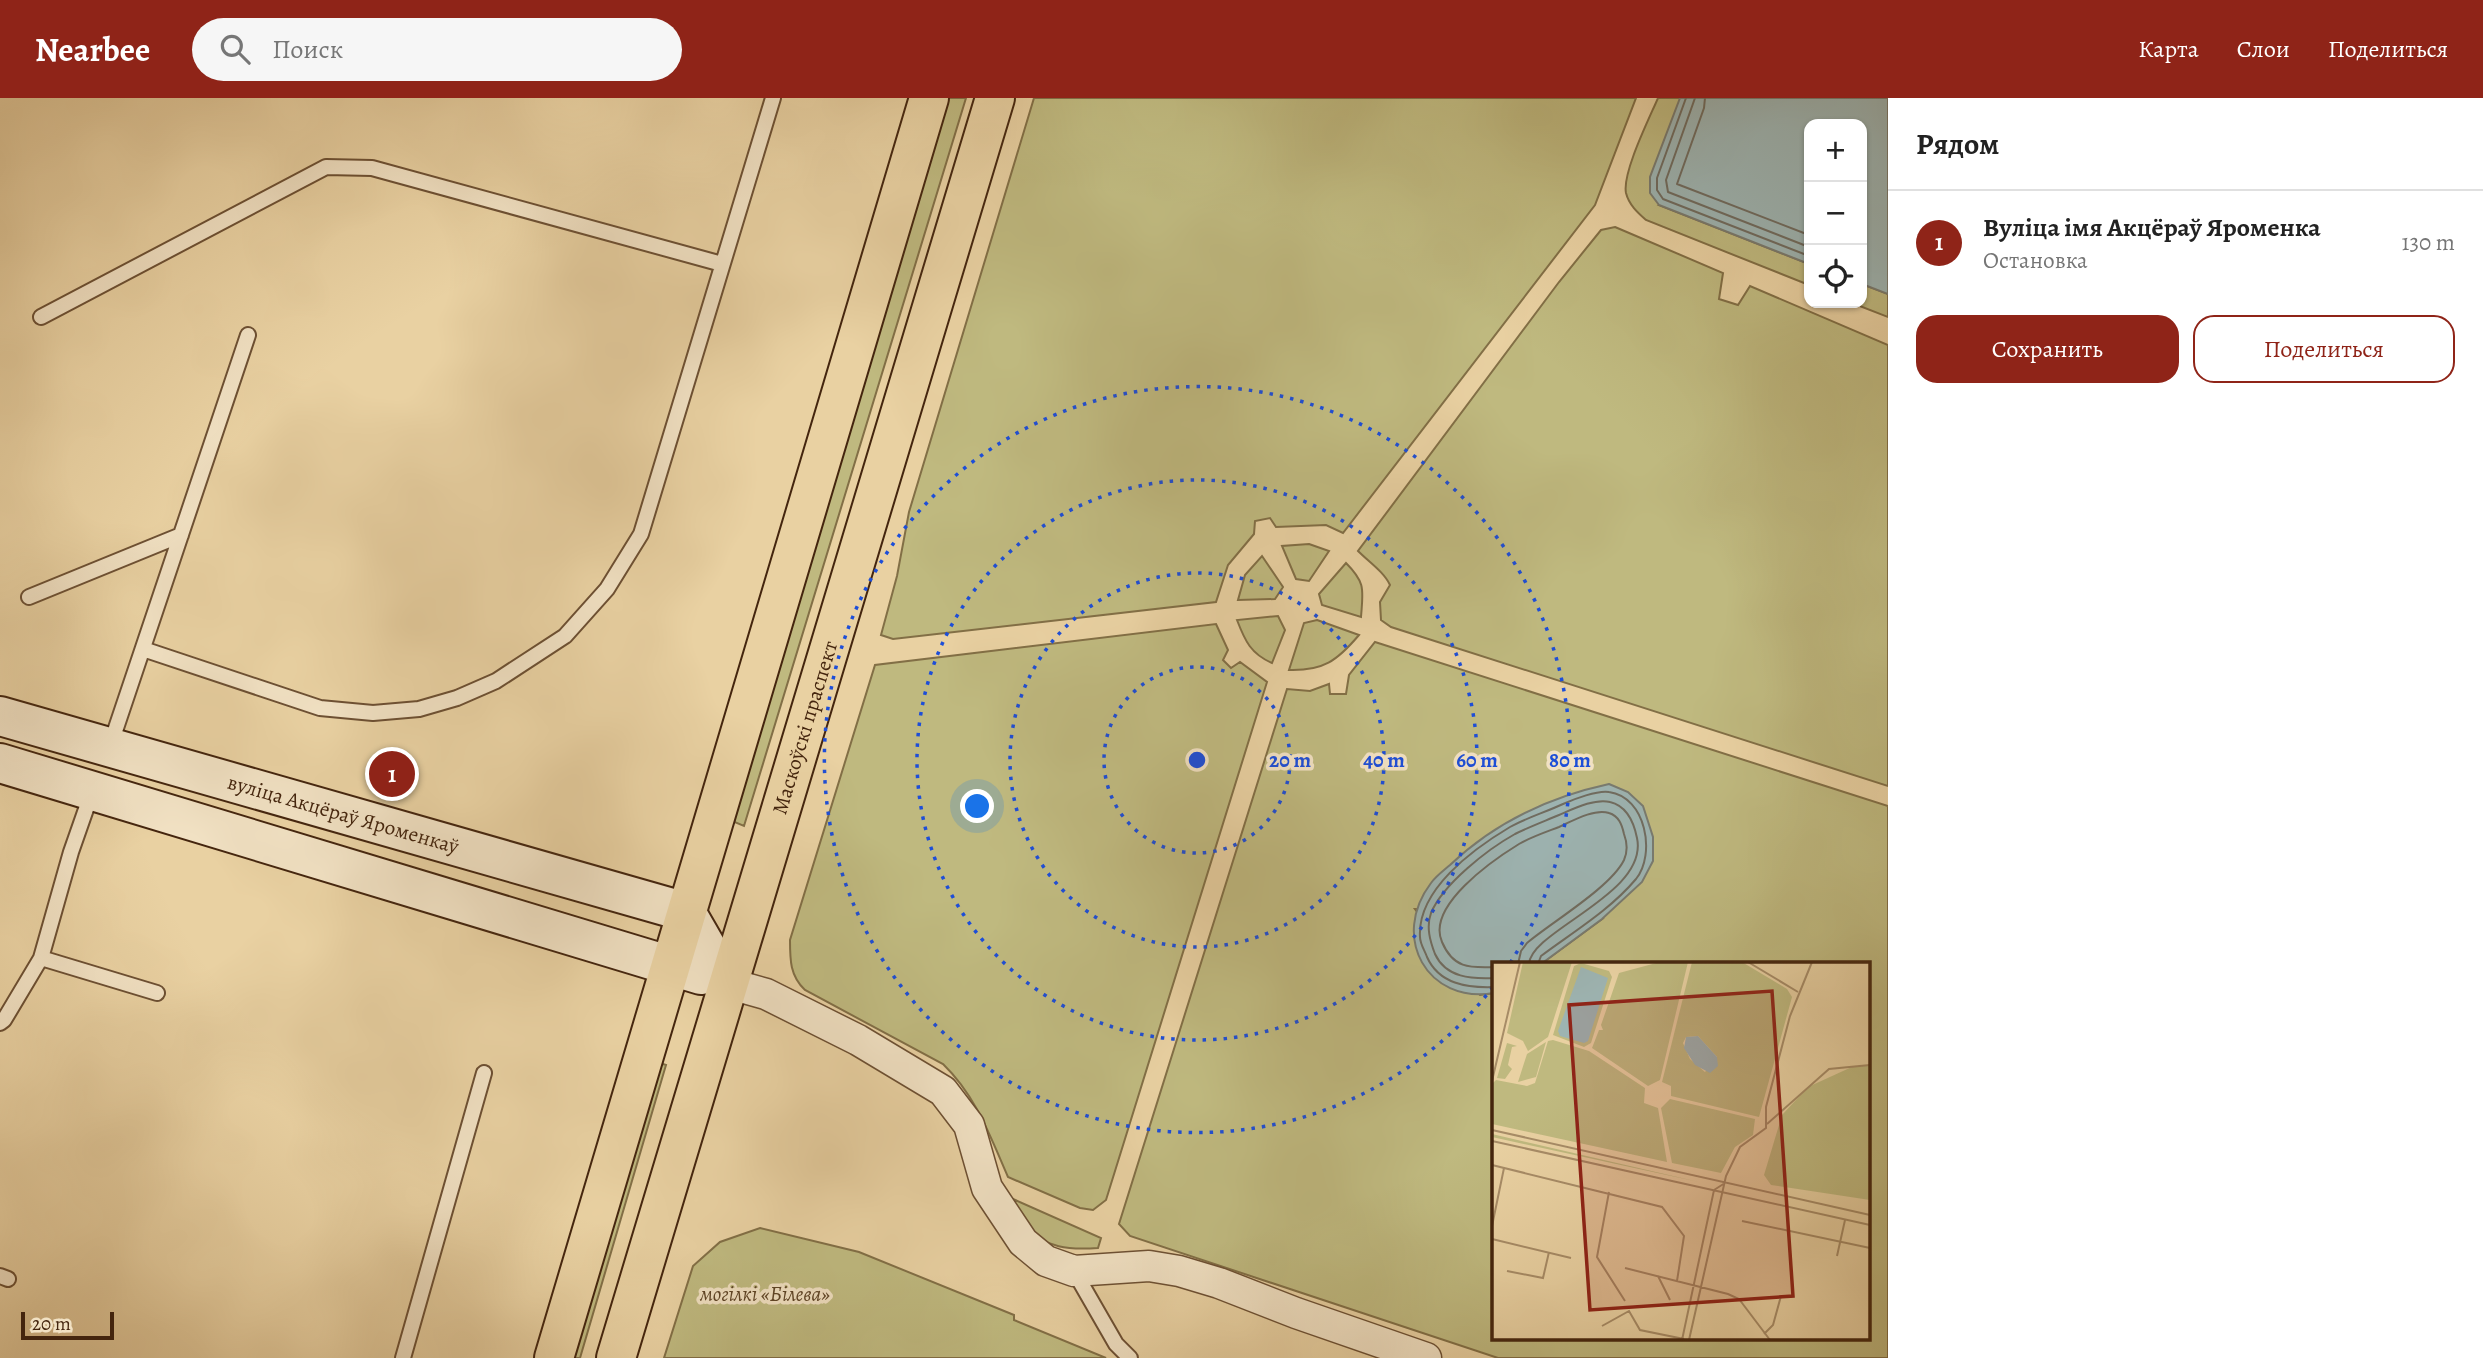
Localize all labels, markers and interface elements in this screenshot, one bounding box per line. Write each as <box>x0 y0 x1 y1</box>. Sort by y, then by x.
search box <box>192 18 682 81</box>
text: Nearbee <box>35 27 150 72</box>
icon: search <box>216 30 254 68</box>
text: Поиск <box>272 32 343 67</box>
text: Карта <box>2138 33 2199 65</box>
text: Слои <box>2237 33 2290 65</box>
text: Поделиться <box>2328 33 2448 65</box>
map controls <box>1804 119 1867 308</box>
button: + <box>1804 119 1867 182</box>
text: Рядом <box>1916 124 1999 164</box>
button: − <box>1804 182 1867 245</box>
text: Вуліца імя Акцёраў Яроменка <box>1983 210 2321 245</box>
text: 1 <box>1935 227 1943 258</box>
text: 130 m <box>2402 227 2455 258</box>
button: locate <box>1804 245 1867 308</box>
text: Остановка <box>1983 245 2088 276</box>
button: Сохранить <box>1916 315 2179 383</box>
button: Поделиться <box>2193 315 2455 383</box>
street label: Маскоўскі праспект <box>765 637 844 818</box>
text: 20 m <box>1269 746 1311 774</box>
text: 40 m <box>1363 746 1405 774</box>
text: 60 m <box>1456 746 1498 774</box>
text: 80 m <box>1549 746 1591 774</box>
pin: 1 <box>369 748 415 800</box>
centre of rings <box>1185 748 1209 772</box>
street label: вуліца Акцёраў Яроменкаў <box>224 768 463 861</box>
your location <box>960 789 994 823</box>
inset map <box>1492 962 1870 1340</box>
park label: могілкі «Білева» <box>699 1280 830 1308</box>
scale bar <box>21 1309 114 1341</box>
text: 20 m <box>32 1311 71 1337</box>

